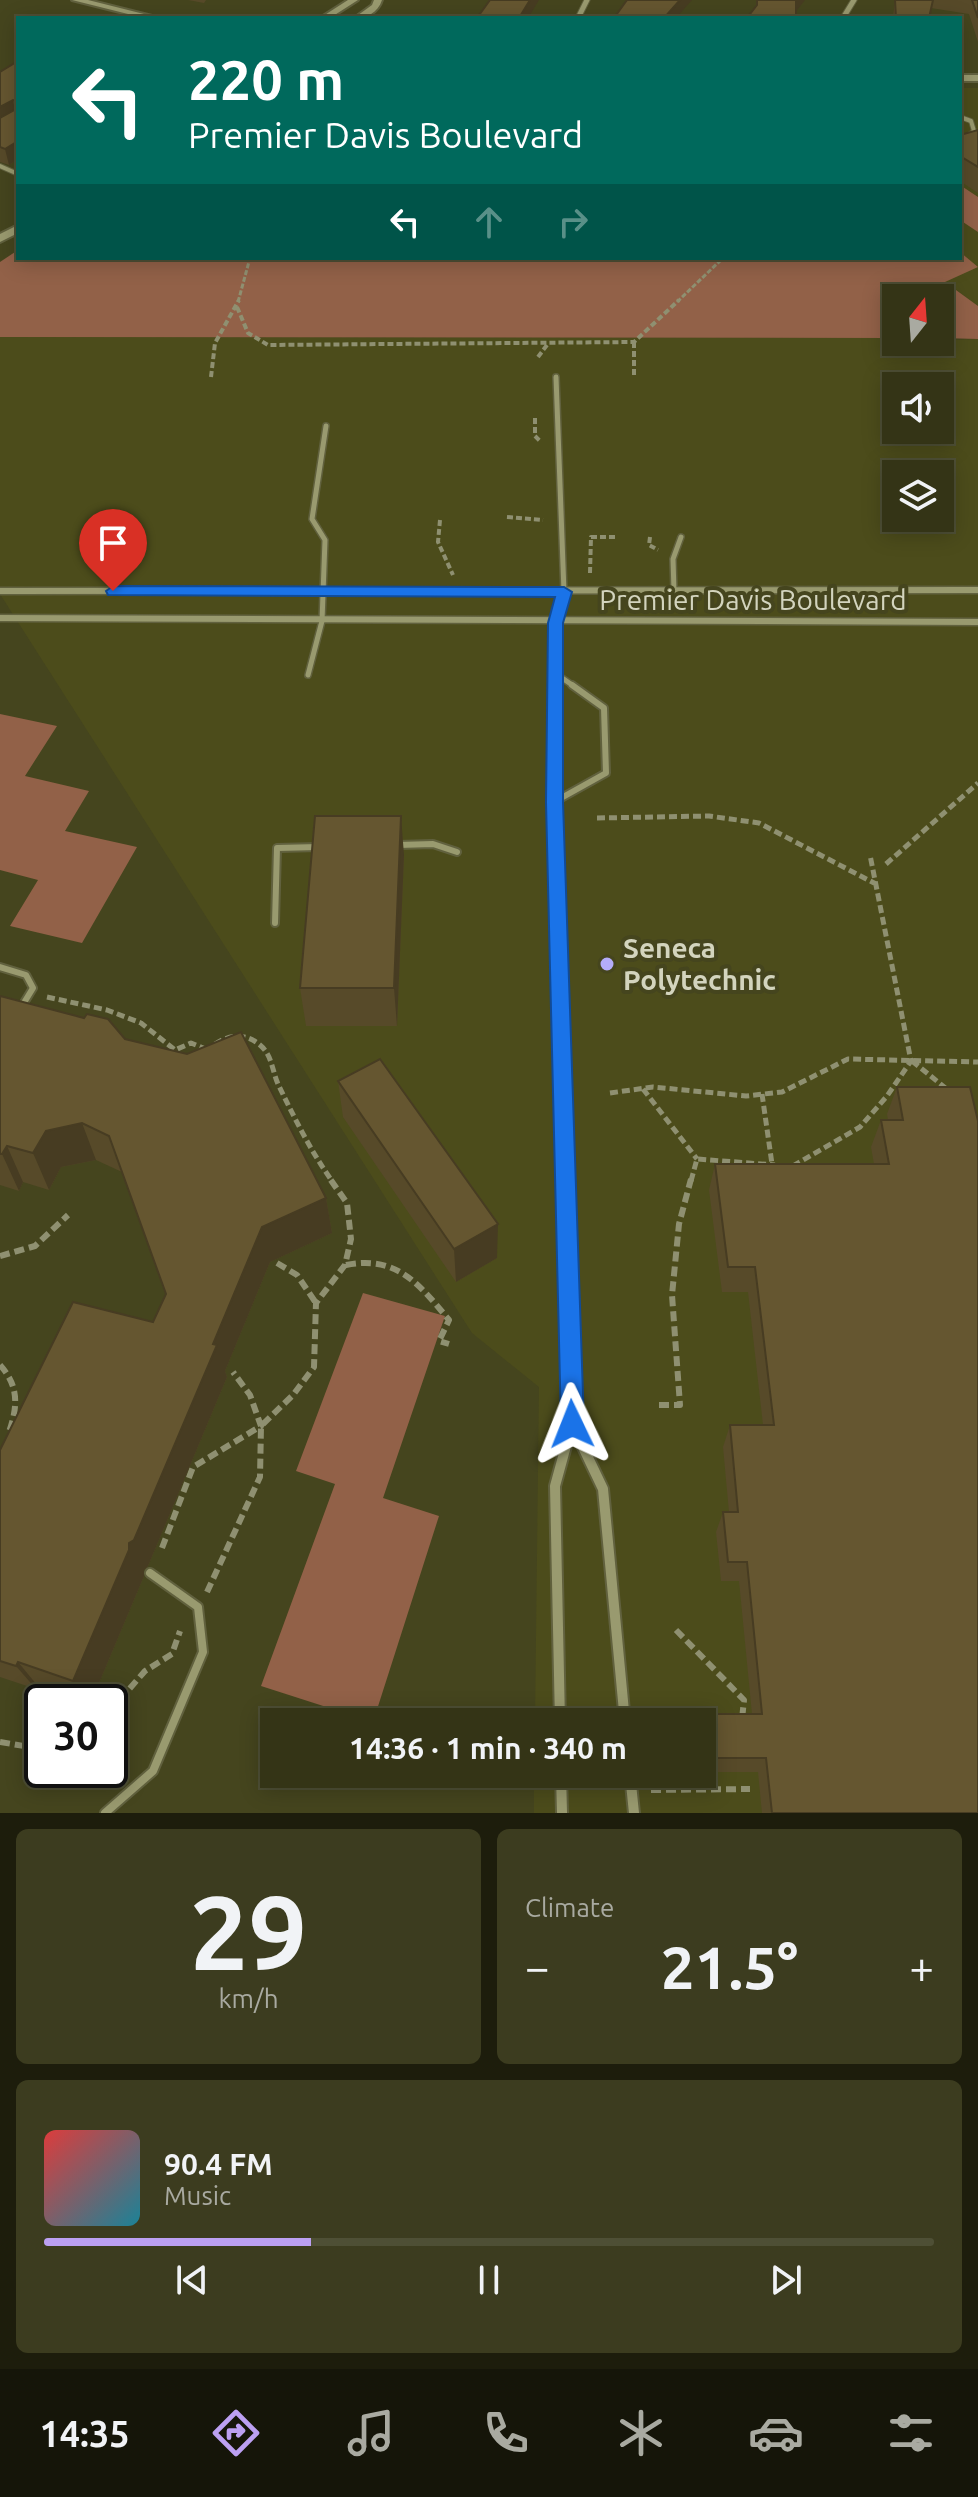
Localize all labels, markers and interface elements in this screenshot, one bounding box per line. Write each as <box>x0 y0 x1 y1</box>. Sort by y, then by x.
icon: left <box>56 48 160 152</box>
text: 220 m <box>188 48 344 111</box>
text: Premier Davis Boulevard <box>188 114 583 155</box>
icon: left <box>383 200 427 244</box>
icon: ahead <box>467 200 511 244</box>
icon: right <box>551 200 595 244</box>
north arrow <box>882 284 954 356</box>
map controls <box>882 284 954 532</box>
button: sound <box>882 372 954 444</box>
button: layers <box>882 460 954 532</box>
pin <box>79 509 147 591</box>
icon: arrive <box>91 521 135 565</box>
street label: Premier Davis Boulevard <box>599 584 907 615</box>
place label: Seneca Polytechnic <box>623 932 776 995</box>
marker: Seneca Polytechnic <box>598 955 616 973</box>
position arrow <box>530 1382 614 1466</box>
speed limit sign: 30 <box>24 1684 128 1788</box>
text: 14:36 · 1 min · 340 m <box>349 1731 627 1765</box>
text: 29 <box>190 1873 307 1990</box>
text: Climate <box>525 1893 614 1922</box>
text: 21.5° <box>661 1933 798 2000</box>
text: − <box>525 1942 550 1991</box>
text: + <box>909 1942 934 1991</box>
text: km/h <box>218 1984 279 2013</box>
text: 90.4 FM <box>164 2147 273 2181</box>
text: Music <box>164 2181 231 2210</box>
icon: previous <box>170 2258 214 2302</box>
icon: pause <box>467 2258 511 2302</box>
icon: next <box>764 2258 808 2302</box>
icon: directions <box>208 2405 264 2461</box>
icon: music <box>343 2405 399 2461</box>
icon: phone <box>478 2405 534 2461</box>
icon: climate <box>613 2405 669 2461</box>
icon: car <box>748 2405 804 2461</box>
icon: filters <box>883 2405 939 2461</box>
text: 14:35 <box>39 2413 130 2454</box>

